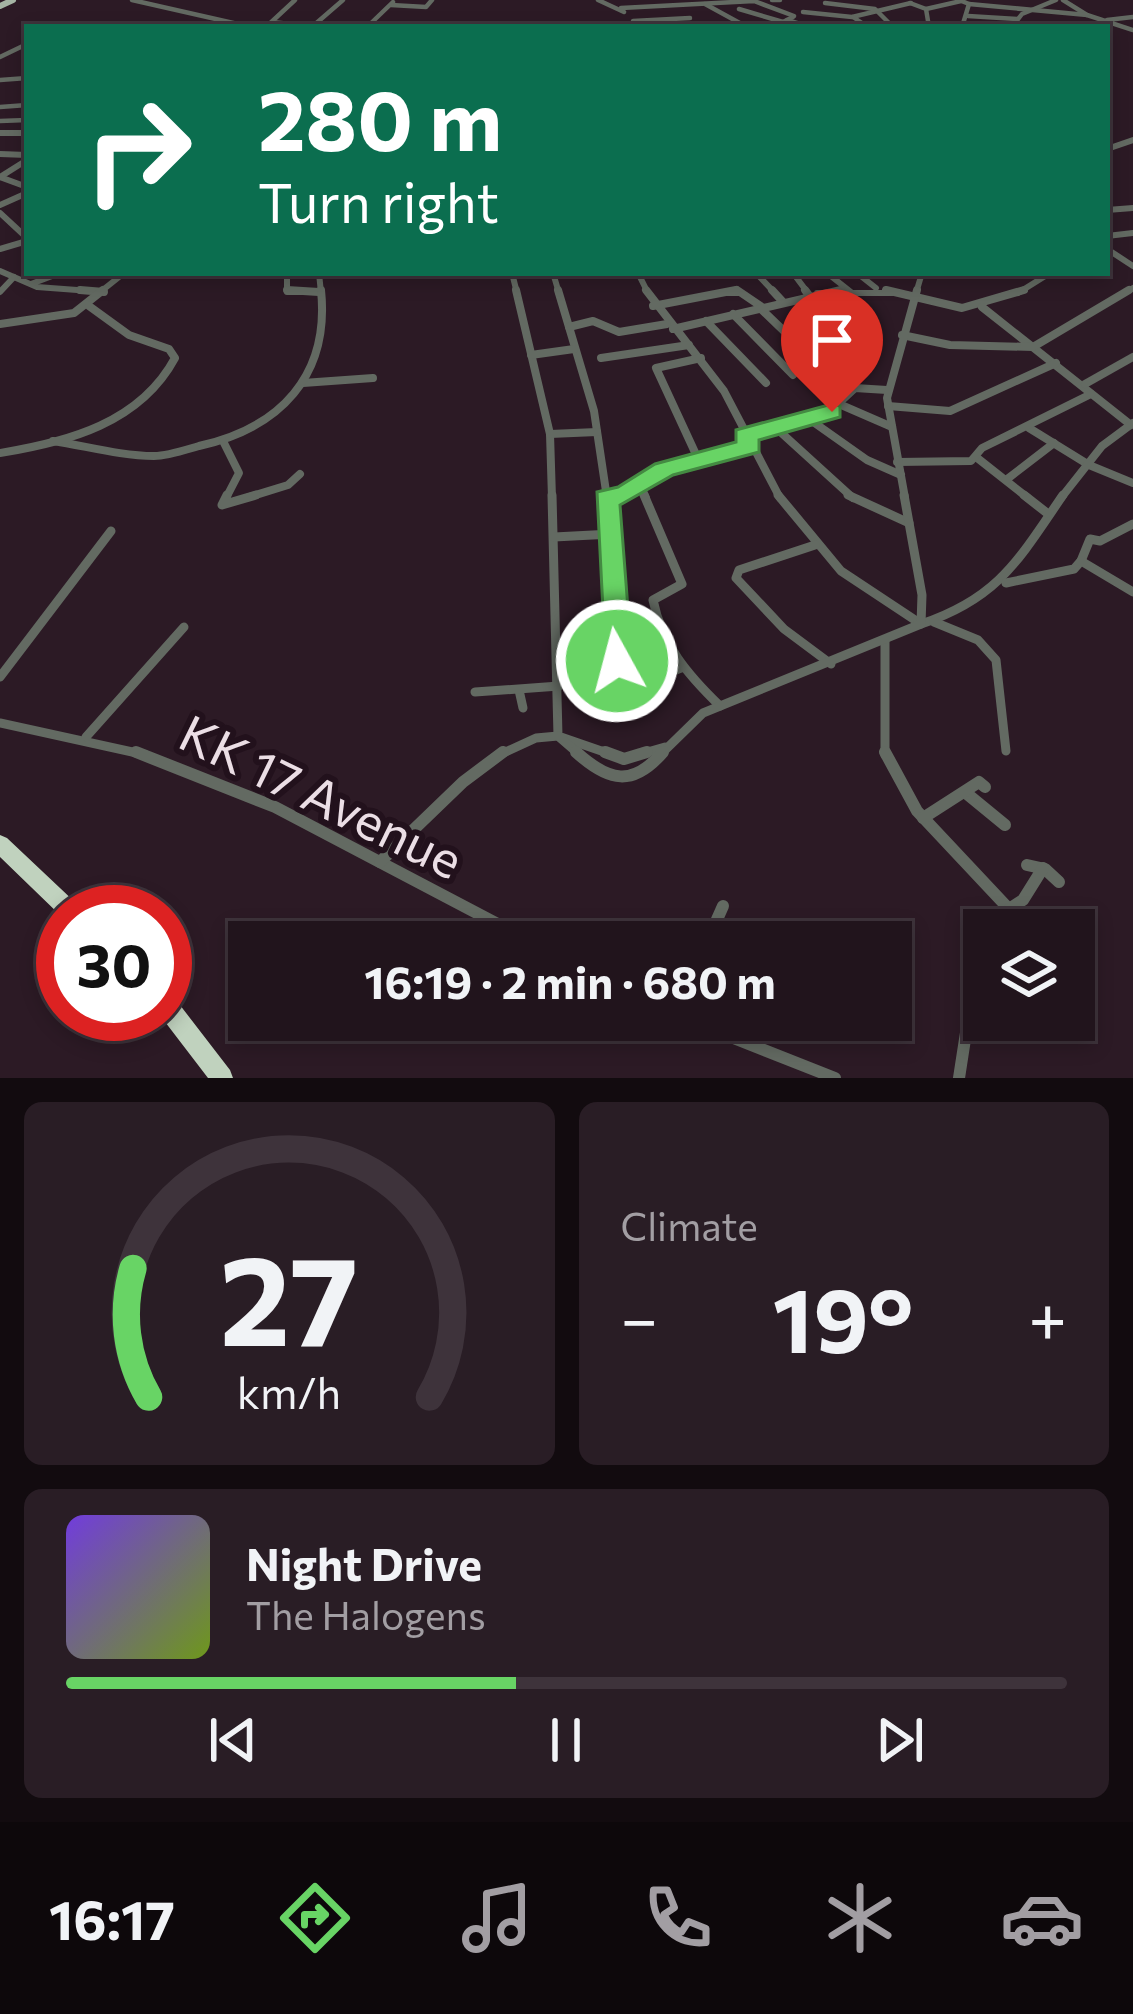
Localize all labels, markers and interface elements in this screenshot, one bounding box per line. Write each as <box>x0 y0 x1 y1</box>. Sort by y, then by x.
text: 280 m <box>258 66 502 168</box>
icon: right <box>60 72 216 228</box>
text: Turn right <box>258 168 499 234</box>
pin <box>781 289 883 412</box>
icon: arrive <box>799 307 865 373</box>
position arrow <box>554 598 680 724</box>
street label: KK 17 Avenue <box>170 699 474 891</box>
speed limit sign: 30 <box>36 885 192 1041</box>
map controls <box>963 909 1095 1041</box>
button: layers <box>963 909 1095 1041</box>
text: 16:19 · 2 min · 680 m <box>364 953 776 1008</box>
text: Climate <box>621 1201 758 1249</box>
text: 27 <box>220 1219 359 1372</box>
text: 19° <box>772 1261 914 1372</box>
text: − <box>621 1276 658 1357</box>
text: + <box>1028 1276 1067 1357</box>
text: km/h <box>237 1364 341 1417</box>
text: Night Drive <box>246 1535 482 1590</box>
text: The Halogens <box>246 1590 486 1638</box>
icon: previous <box>200 1707 266 1773</box>
icon: pause <box>533 1707 599 1773</box>
icon: next <box>867 1707 933 1773</box>
icon: directions <box>273 1876 357 1960</box>
icon: music <box>455 1876 539 1960</box>
icon: phone <box>636 1876 720 1960</box>
icon: climate <box>818 1876 902 1960</box>
icon: car <box>1000 1876 1084 1960</box>
text: 16:17 <box>49 1885 175 1951</box>

